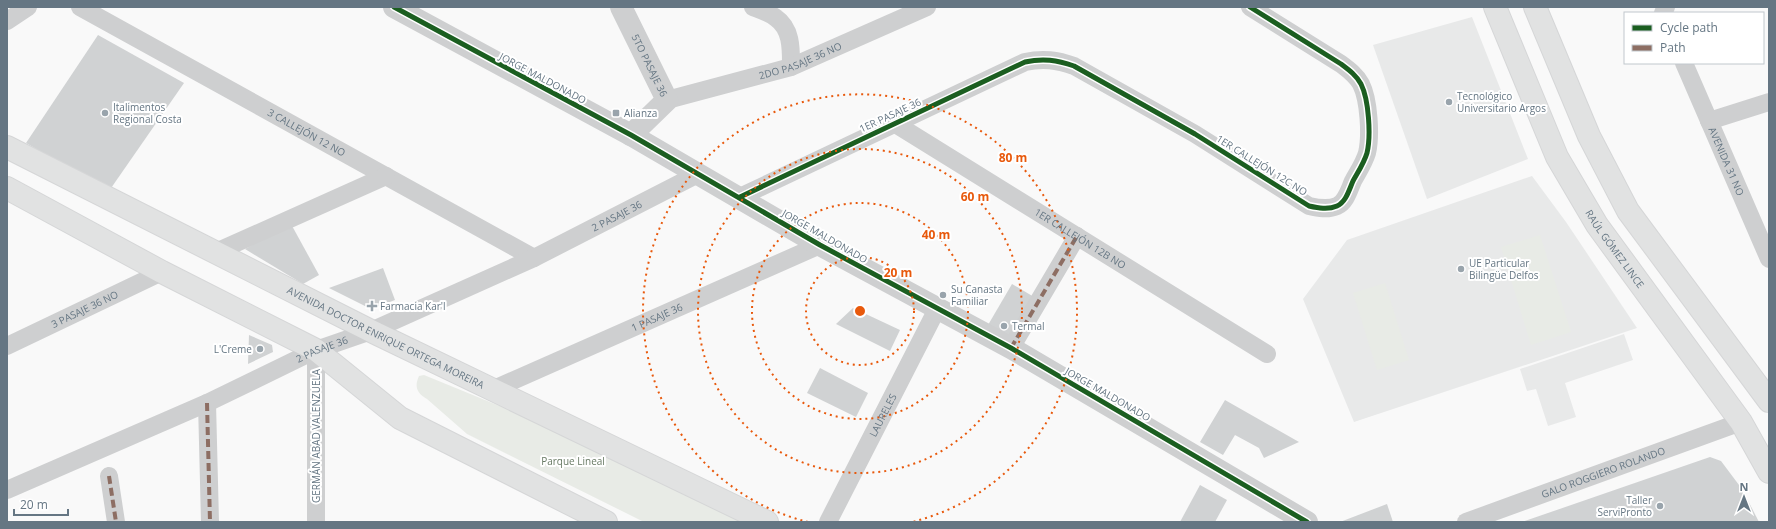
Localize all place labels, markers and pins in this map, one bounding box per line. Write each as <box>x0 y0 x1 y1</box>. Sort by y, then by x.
place label: Tecnológico Universitario Argos <box>1457 89 1546 115</box>
marker: Tecnológico Universitario Argos <box>1444 97 1454 107</box>
place label: Italimentos Regional Costa <box>113 100 182 126</box>
place label: Alianza <box>624 106 657 120</box>
marker: Italimentos Regional Costa <box>100 108 110 118</box>
marker: Alianza <box>611 108 621 118</box>
place label: UE Particular Bilingüe Delfos <box>1469 256 1539 282</box>
marker: UE Particular Bilingüe Delfos <box>1456 264 1466 274</box>
place label: Su Canasta Familiar <box>951 282 1003 308</box>
marker: Su Canasta Familiar <box>938 290 948 300</box>
place label: Farmacia Kar'l <box>380 299 446 313</box>
marker: Farmacia Kar'l <box>367 301 377 311</box>
centre of rings <box>853 304 867 318</box>
place label: Termal <box>1012 319 1045 333</box>
marker: Termal <box>999 321 1009 331</box>
place label: L'Creme <box>214 342 252 356</box>
marker: L'Creme <box>255 344 265 354</box>
place label: Taller ServiPronto <box>1597 493 1652 519</box>
marker: Taller ServiPronto <box>1655 501 1665 511</box>

